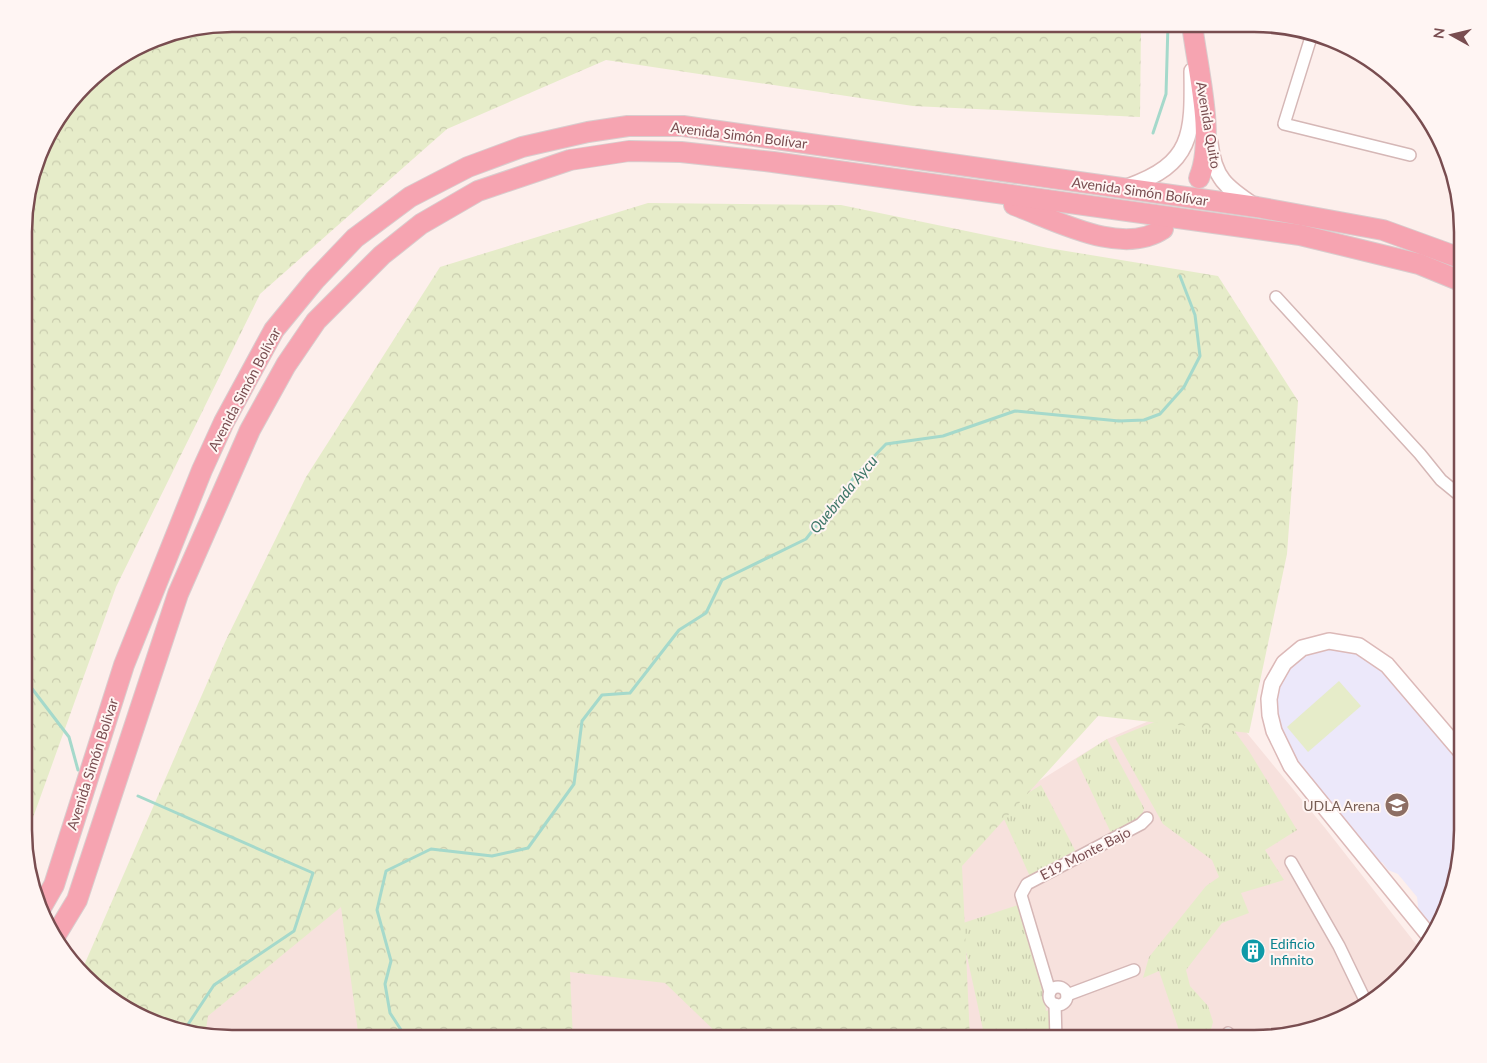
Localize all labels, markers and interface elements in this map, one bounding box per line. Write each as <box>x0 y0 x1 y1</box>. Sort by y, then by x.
north arrow <box>1427 10 1477 60</box>
text: N <box>1429 27 1448 40</box>
street label: Avenida Quito <box>1193 80 1225 170</box>
street label: Avenida Simón Bolívar <box>670 118 808 152</box>
street label: Avenida Simón Bolívar <box>1071 173 1209 209</box>
street label: Avenida Simón Bolívar <box>204 324 284 454</box>
water label: Quebrada Aycu <box>805 451 881 537</box>
street label: Avenida Simón Bolívar <box>63 696 121 832</box>
school or university icon: UDLA Arena <box>1384 792 1410 818</box>
place label: UDLA Arena <box>1303 797 1380 814</box>
street label: E19 Monte Bajo <box>1037 823 1133 883</box>
place label: Edificio Infinito <box>1270 935 1315 968</box>
building icon: Edificio Infinito <box>1240 938 1266 964</box>

